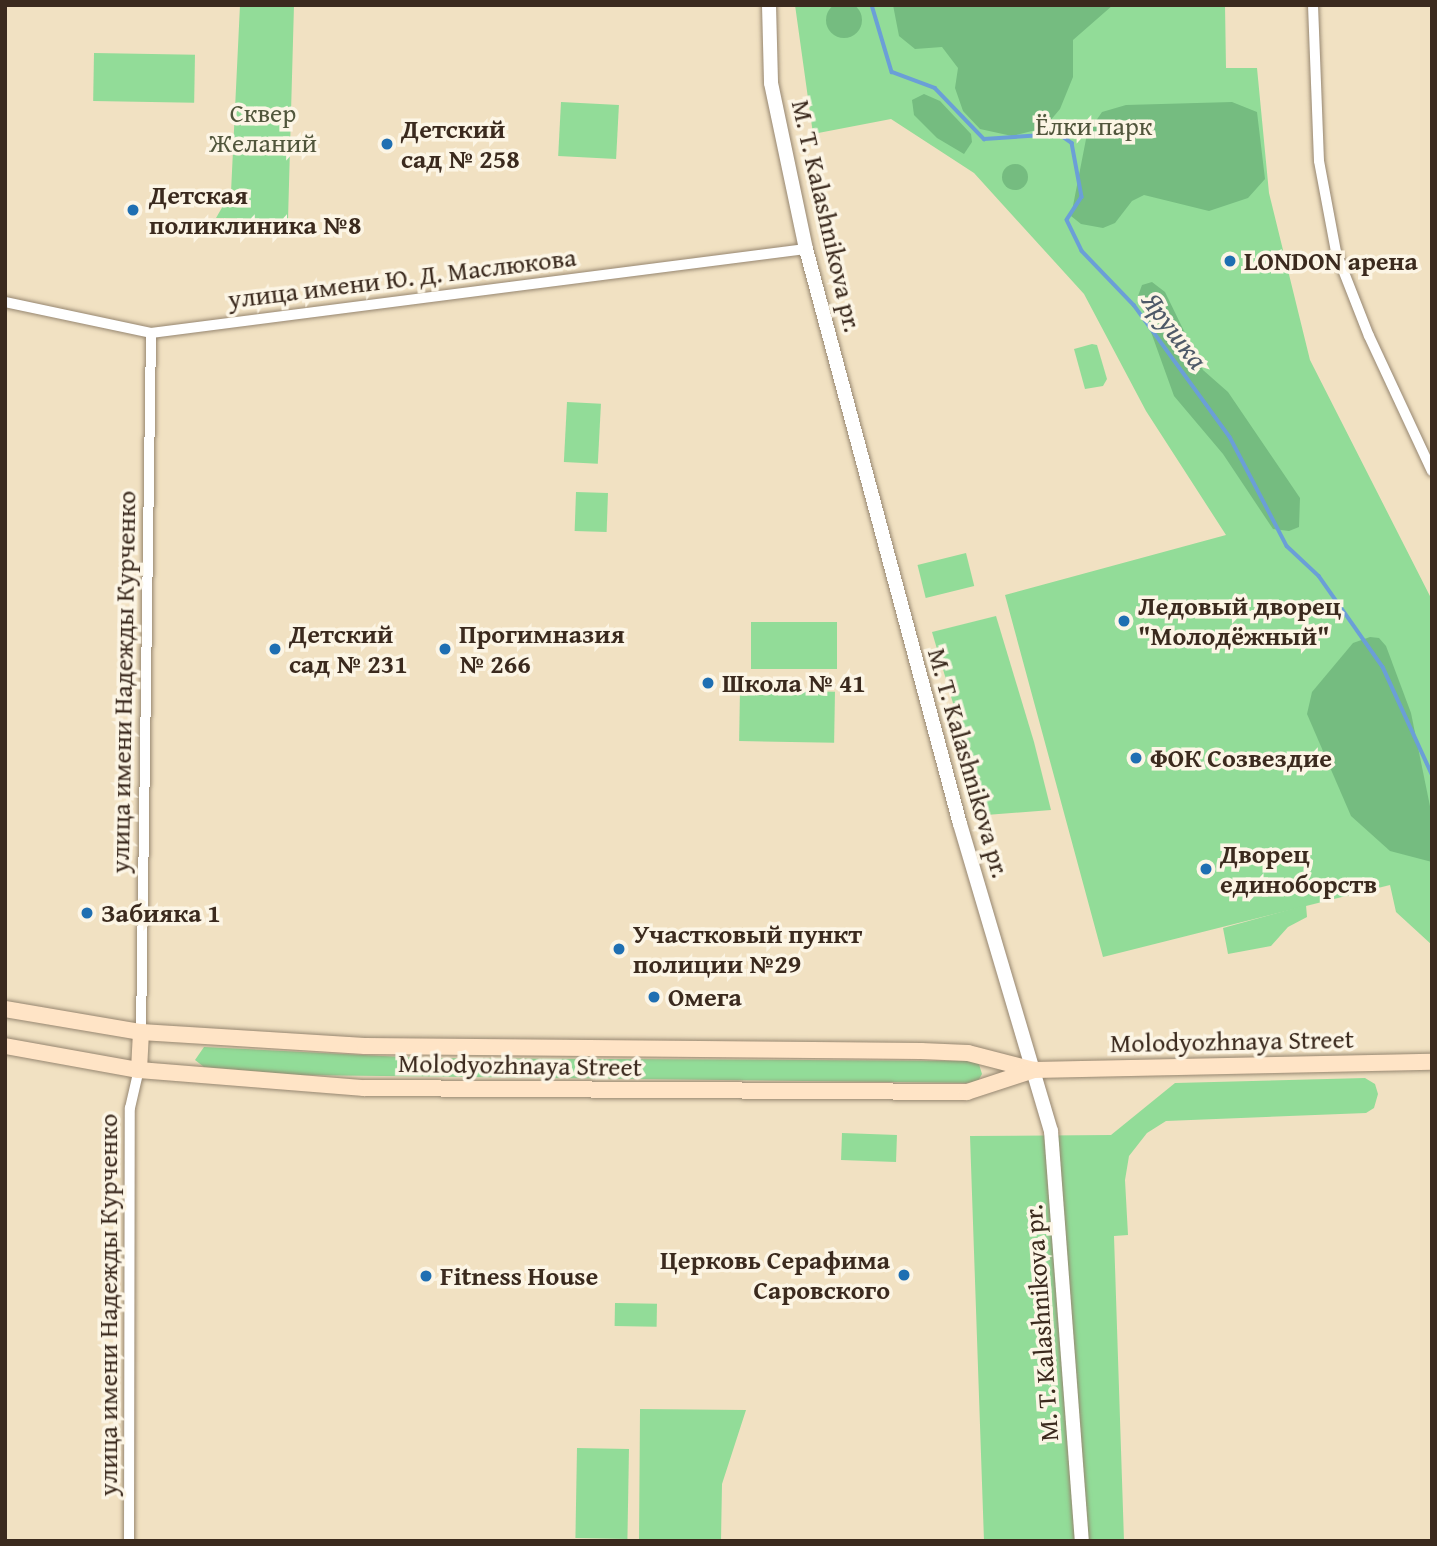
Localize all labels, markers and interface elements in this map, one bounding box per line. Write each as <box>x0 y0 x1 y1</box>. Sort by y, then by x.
park label: Сквер Желаний <box>209 97 317 158</box>
street label: M. T. Kalashnikova pr. <box>785 97 869 335</box>
park label: Ёлки парк <box>1036 110 1152 142</box>
place label: Детский сад № 258 <box>401 113 520 174</box>
marker: Детский сад № 258 <box>379 136 395 152</box>
place label: Детская поликлиника №8 <box>149 179 362 241</box>
marker: Детская поликлиника №8 <box>123 200 143 220</box>
street label: улица имени Ю. Д. Маслюкова <box>226 241 578 315</box>
place label: LONDON арена <box>1244 245 1418 277</box>
marker: LONDON арена <box>1222 253 1238 269</box>
water label: Ярушка <box>1135 285 1215 375</box>
street label: улица имени Надежды Курченко <box>104 490 142 874</box>
place label: Ледовый дворец "Молодёжный" <box>1138 590 1341 652</box>
marker: Ледовый дворец "Молодёжный" <box>1116 613 1132 629</box>
place label: Детский сад № 231 <box>289 618 408 680</box>
place label: Прогимназия № 266 <box>459 618 625 680</box>
marker: Детский сад № 231 <box>267 641 283 657</box>
marker: Прогимназия № 266 <box>437 641 453 657</box>
street label: M. T. Kalashnikova pr. <box>921 645 1017 881</box>
place label: Школа № 41 <box>722 667 866 699</box>
marker: Школа № 41 <box>700 675 716 691</box>
place label: ФОК Созвездие <box>1150 742 1332 774</box>
marker: ФОК Созвездие <box>1128 750 1144 766</box>
place label: Дворец единоборств <box>1220 838 1377 900</box>
marker: Дворец единоборств <box>1198 861 1214 877</box>
place label: Забияка 1 <box>101 897 221 929</box>
marker: Забияка 1 <box>79 905 95 921</box>
place label: Участковый пункт полиции №29 <box>633 918 862 979</box>
marker: Участковый пункт полиции №29 <box>611 941 627 957</box>
place label: Омега <box>668 981 742 1013</box>
marker: Омега <box>646 989 662 1005</box>
street label: Molodyozhnaya Street <box>1110 1023 1354 1059</box>
street label: Molodyozhnaya Street <box>398 1047 642 1083</box>
street label: улица имени Надежды Курченко <box>92 1114 124 1496</box>
street label: M. T. Kalashnikova pr. <box>1017 1203 1065 1443</box>
place label: Церковь Серафима Саровского <box>660 1244 890 1306</box>
place label: Fitness House <box>440 1260 598 1292</box>
marker: Церковь Серафима Саровского <box>896 1267 912 1283</box>
marker: Fitness House <box>418 1268 434 1284</box>

